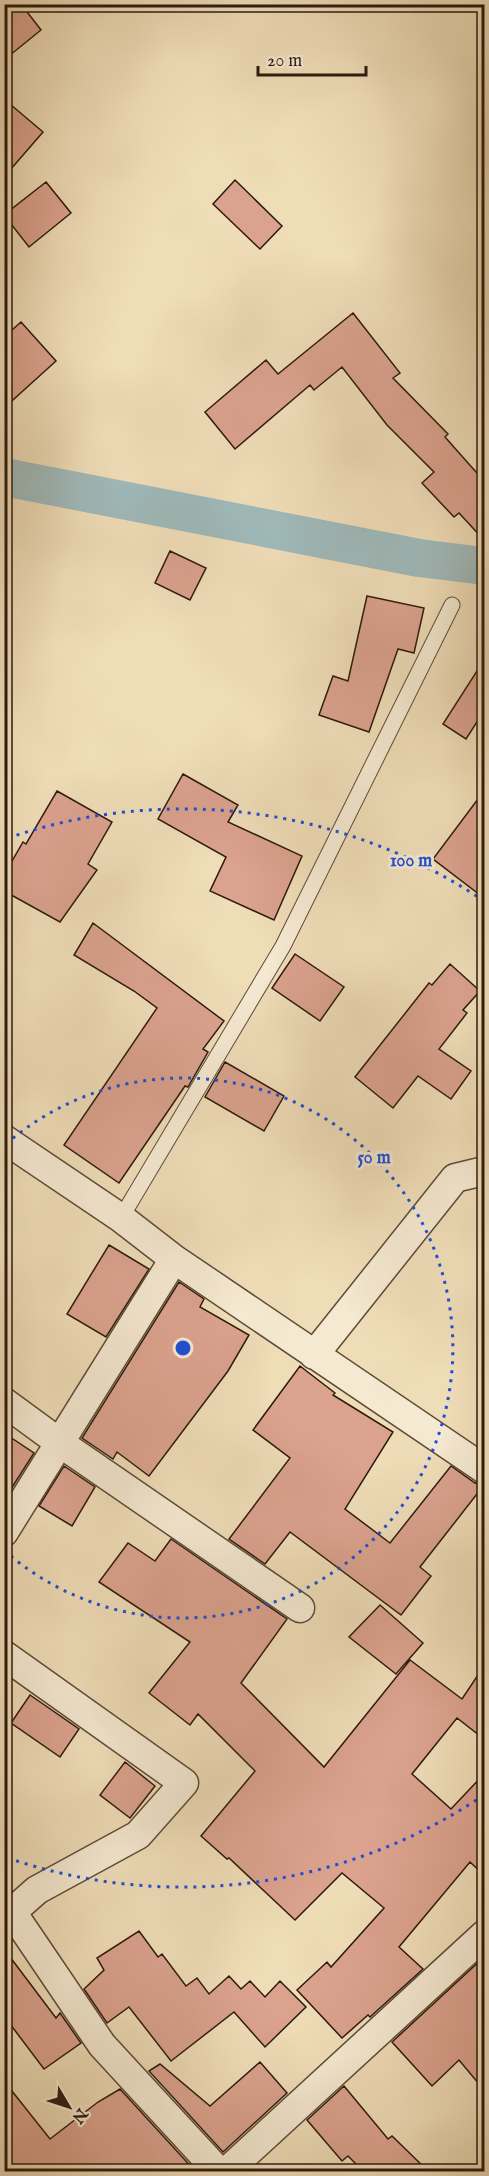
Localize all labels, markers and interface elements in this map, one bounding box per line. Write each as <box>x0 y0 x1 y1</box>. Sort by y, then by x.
scale bar <box>258 39 366 77</box>
text: 20 m <box>267 50 302 73</box>
text: 100 m <box>390 850 432 873</box>
text: 50 m <box>357 1147 391 1170</box>
centre of rings <box>173 1338 193 1358</box>
north arrow <box>39 2077 99 2137</box>
text: N <box>67 2103 92 2127</box>

